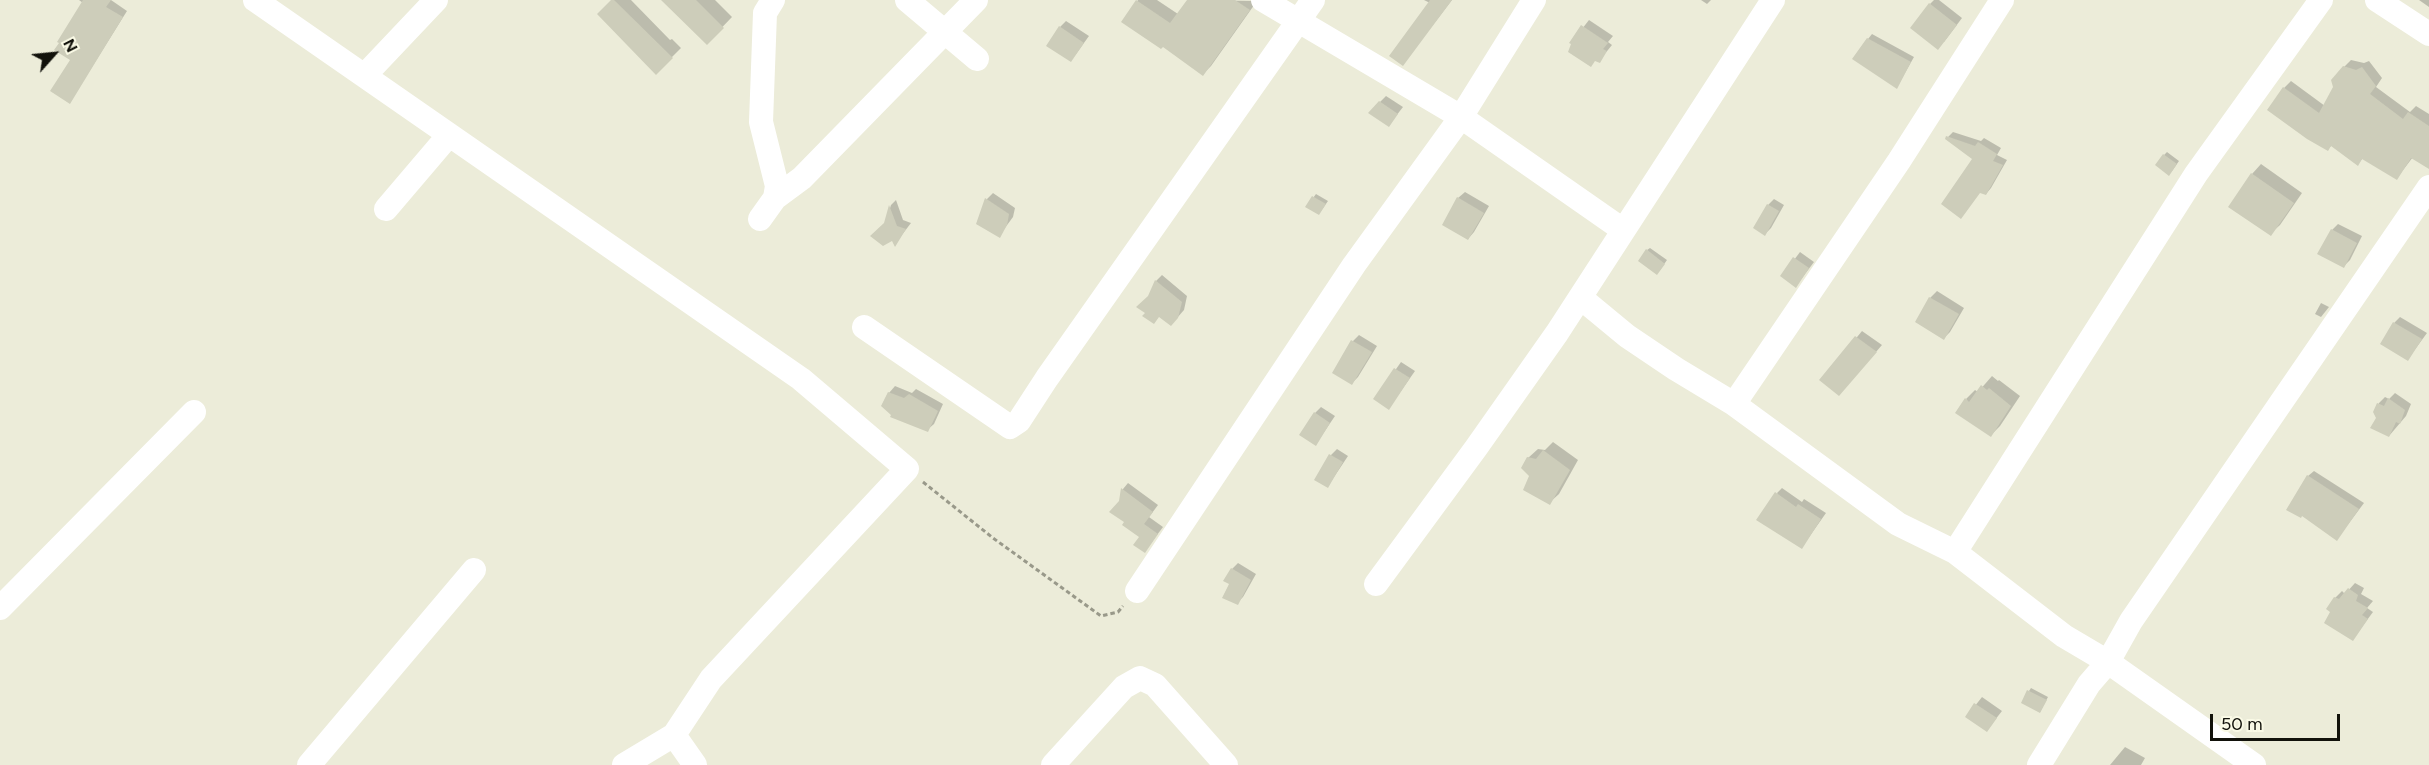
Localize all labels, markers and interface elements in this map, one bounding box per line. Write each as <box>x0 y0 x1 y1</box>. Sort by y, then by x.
north arrow <box>24 24 84 84</box>
text: N <box>59 36 82 55</box>
scale bar <box>2213 702 2344 740</box>
text: 50 m <box>2221 713 2263 735</box>

